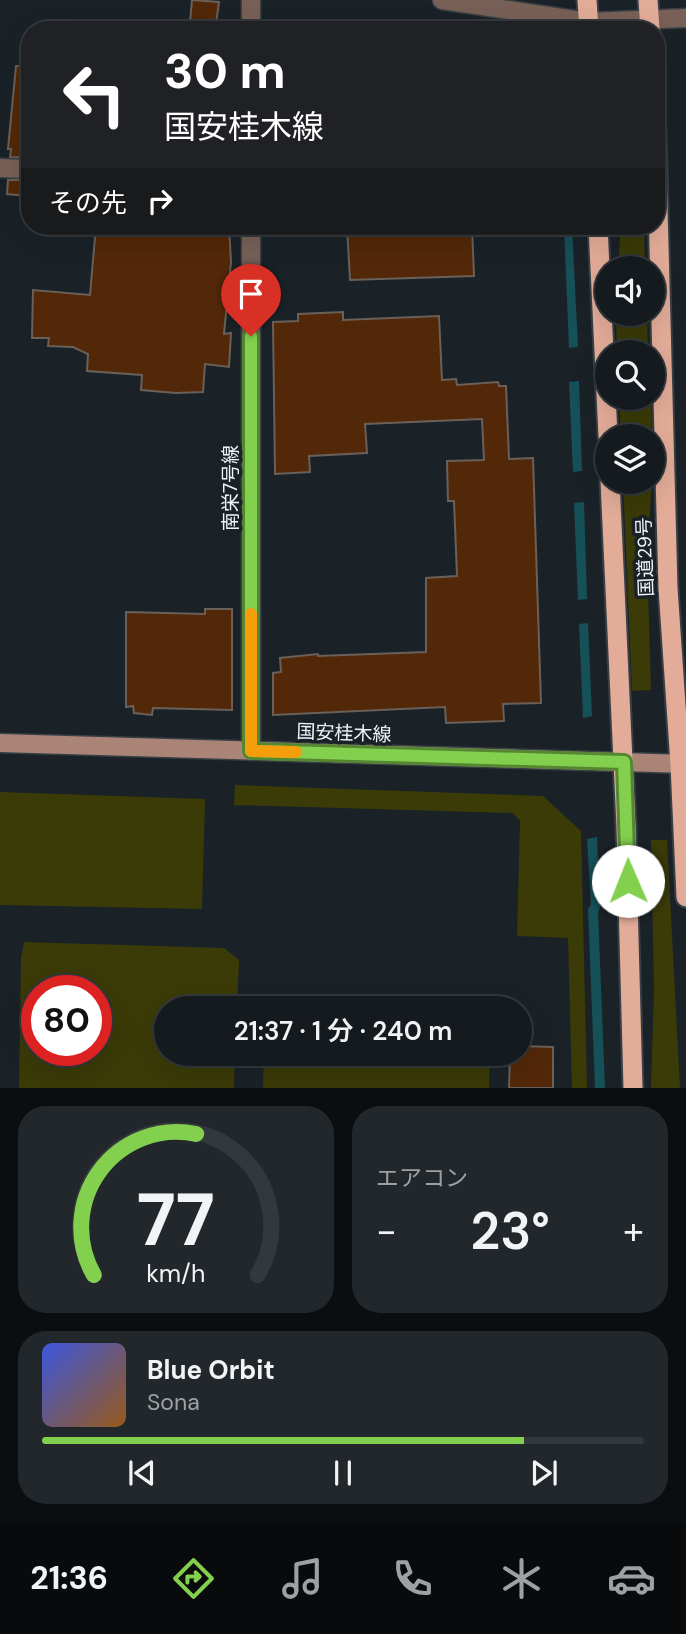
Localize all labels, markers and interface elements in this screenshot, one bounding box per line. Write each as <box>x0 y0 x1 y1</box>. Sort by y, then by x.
text: 30 m <box>164 39 286 103</box>
icon: left <box>49 49 140 140</box>
text: 国安桂木線 <box>164 106 324 148</box>
icon: right <box>141 182 179 220</box>
text: その先 <box>49 186 127 220</box>
map controls <box>595 256 665 494</box>
button: sound <box>595 256 665 326</box>
pin <box>221 264 281 336</box>
icon: arrive <box>232 275 270 313</box>
button: search <box>595 340 665 410</box>
button: layers <box>595 424 665 494</box>
street label: 南栄7号線 <box>218 445 243 531</box>
street label: 国道29号 <box>631 517 659 597</box>
street label: 国安桂木線 <box>296 719 392 747</box>
position arrow <box>591 844 665 918</box>
speed limit sign: 80 <box>21 975 112 1066</box>
text: 21:37 · 1 分 · 240 m <box>234 1014 452 1048</box>
text: エアコン <box>376 1163 468 1193</box>
text: 77 <box>137 1174 215 1269</box>
text: 23° <box>470 1197 550 1265</box>
text: − <box>376 1206 397 1256</box>
text: + <box>623 1206 644 1256</box>
text: km/h <box>146 1257 206 1290</box>
text: Blue Orbit <box>147 1353 275 1387</box>
text: Sona <box>147 1387 200 1417</box>
icon: previous <box>123 1454 161 1492</box>
icon: pause <box>324 1454 362 1492</box>
icon: next <box>525 1454 563 1492</box>
icon: directions <box>169 1554 218 1603</box>
icon: music <box>278 1554 327 1603</box>
icon: phone <box>388 1554 437 1603</box>
icon: climate <box>497 1554 546 1603</box>
icon: car <box>607 1554 656 1603</box>
text: 21:36 <box>30 1557 108 1599</box>

